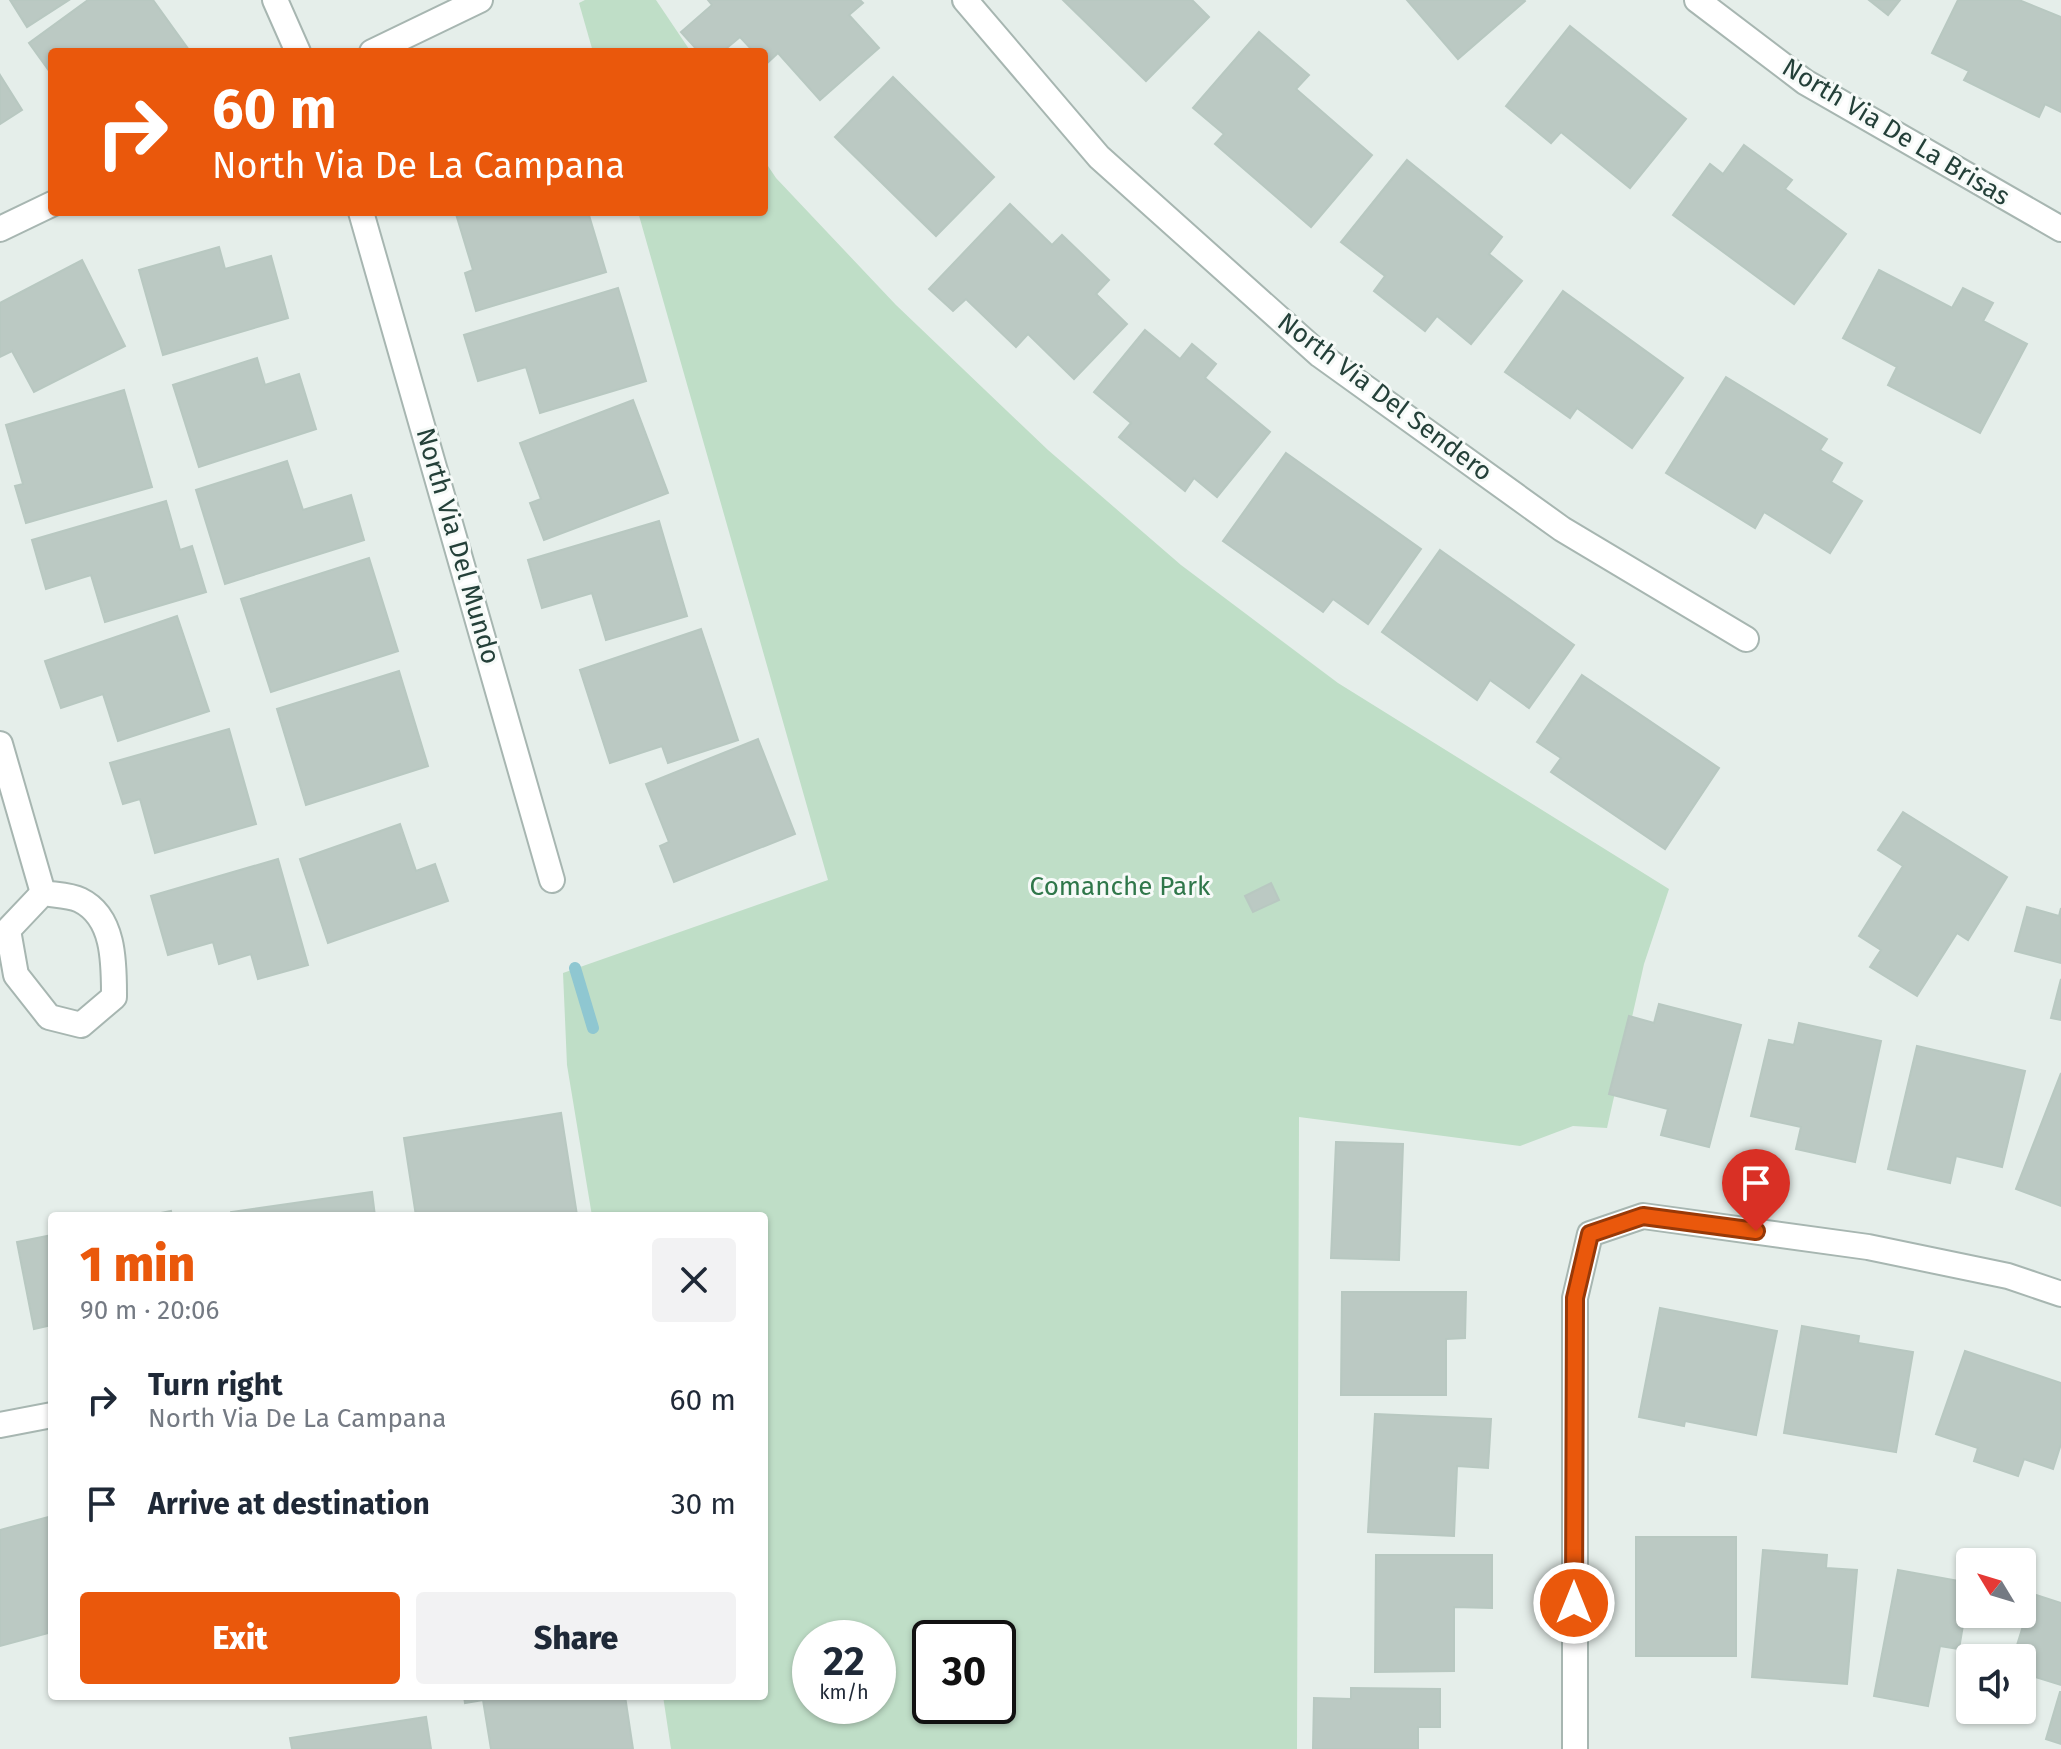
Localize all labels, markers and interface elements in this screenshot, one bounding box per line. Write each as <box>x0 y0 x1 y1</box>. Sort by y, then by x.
street label: North Via De La Brisas <box>1777 52 2015 212</box>
text: 60 m <box>212 76 337 143</box>
icon: right <box>80 80 184 184</box>
text: North Via De La Campana <box>212 144 625 188</box>
street label: North Via Del Sendero <box>1272 306 1498 488</box>
street label: North Via Del Mundo <box>409 424 507 668</box>
park label: Comanche Park <box>1030 871 1211 902</box>
pin <box>1722 1149 1790 1231</box>
icon: arrive <box>1734 1161 1778 1205</box>
text: 1 min <box>80 1236 195 1294</box>
button: close <box>652 1238 736 1322</box>
text: 90 m · 20:06 <box>80 1295 219 1326</box>
text: Turn right <box>148 1367 283 1403</box>
icon: right <box>80 1378 124 1422</box>
text: 60 m <box>670 1382 736 1418</box>
text: North Via De La Campana <box>148 1403 446 1434</box>
icon: arrive <box>80 1482 124 1526</box>
text: Arrive at destination <box>148 1486 430 1522</box>
text: 30 m <box>671 1486 736 1522</box>
north arrow <box>1956 1548 2036 1628</box>
map controls <box>1956 1548 2036 1724</box>
position arrow <box>1532 1561 1616 1645</box>
button: Exit <box>80 1592 400 1684</box>
button: Share <box>416 1592 736 1684</box>
speed limit sign: 30 <box>912 1620 1016 1724</box>
text: 22 <box>823 1638 865 1686</box>
button: sound <box>1956 1644 2036 1724</box>
text: km/h <box>819 1680 869 1704</box>

